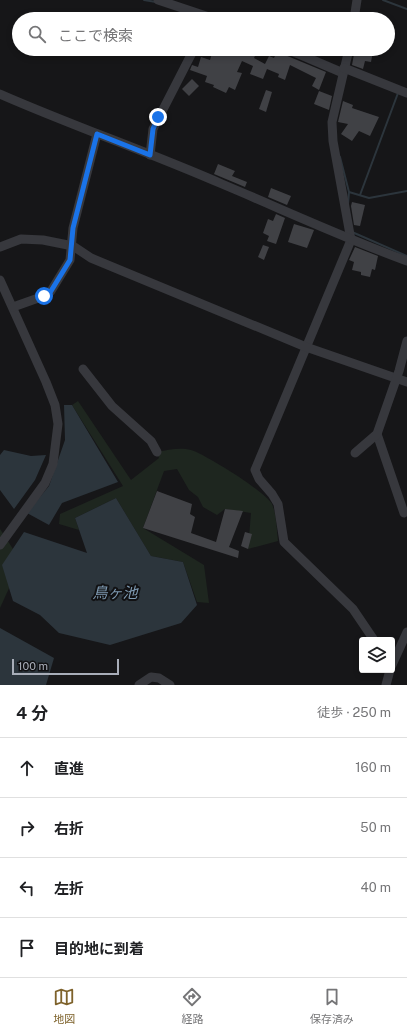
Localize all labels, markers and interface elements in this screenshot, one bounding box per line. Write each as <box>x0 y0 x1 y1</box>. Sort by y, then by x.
search box <box>12 12 395 56</box>
icon: search <box>26 23 48 45</box>
text: ここで検索 <box>58 27 133 44</box>
route end <box>149 108 167 126</box>
route start <box>35 287 53 305</box>
water label: 鳥ヶ池 <box>92 584 139 601</box>
map controls <box>359 637 395 673</box>
button: layers <box>359 637 395 673</box>
scale bar <box>12 657 119 676</box>
text: 100 m <box>18 660 48 672</box>
text: 4 分 <box>16 703 48 723</box>
text: 徒歩 · 250 m <box>317 705 391 720</box>
icon: ahead <box>16 757 38 779</box>
text: 直進 <box>54 760 84 777</box>
text: 160 m <box>355 760 391 775</box>
icon: right <box>16 817 38 839</box>
text: 右折 <box>54 820 84 837</box>
text: 50 m <box>360 820 391 835</box>
icon: left <box>16 877 38 899</box>
text: 左折 <box>54 880 84 897</box>
text: 40 m <box>360 880 391 895</box>
icon: arrive <box>16 937 38 959</box>
text: 目的地に到着 <box>54 940 144 957</box>
tab: 地図 <box>53 986 75 1026</box>
tab: 経路 <box>181 986 203 1026</box>
tab: 保存済み <box>310 986 354 1026</box>

